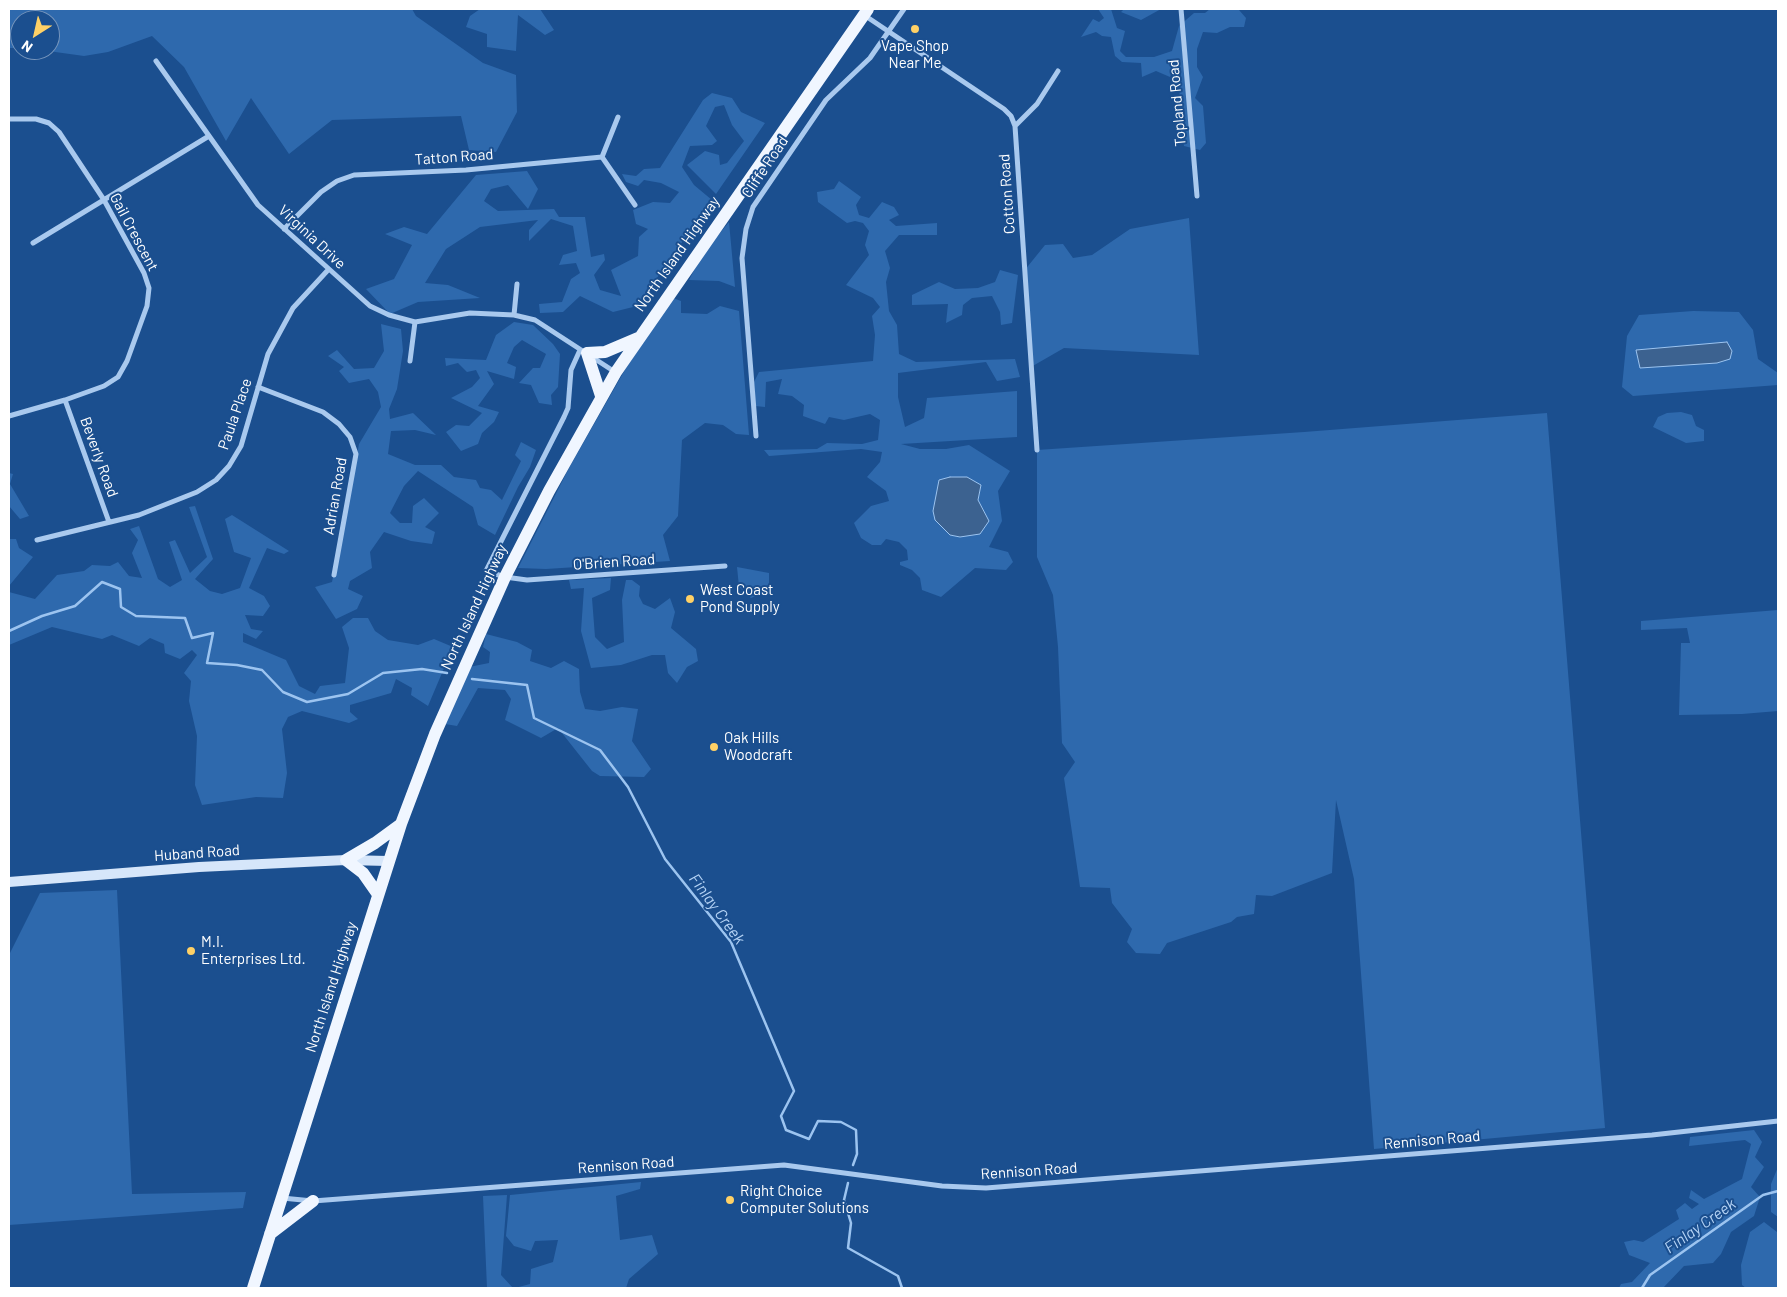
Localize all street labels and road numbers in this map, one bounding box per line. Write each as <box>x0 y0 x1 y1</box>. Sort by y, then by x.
street label: Topland Road <box>1164 59 1190 147</box>
street label: Cliffe Road <box>738 133 792 201</box>
street label: Tatton Road <box>414 145 494 169</box>
street label: Cotton Road <box>995 153 1019 235</box>
street label: Gail Crescent <box>106 190 162 274</box>
street label: North Island Highway <box>630 193 724 315</box>
street label: Virginia Drive <box>274 201 350 273</box>
street label: Paula Place <box>214 376 256 452</box>
street label: Beverly Road <box>76 414 122 500</box>
street label: Adrian Road <box>319 456 351 536</box>
street label: North Island Highway <box>437 541 511 673</box>
street label: O'Brien Road <box>572 550 656 574</box>
street label: Huband Road <box>153 841 241 865</box>
street label: North Island Highway <box>301 919 361 1055</box>
street label: Rennison Road <box>1383 1127 1481 1153</box>
street label: Rennison Road <box>577 1153 675 1177</box>
street label: Rennison Road <box>980 1159 1078 1183</box>

